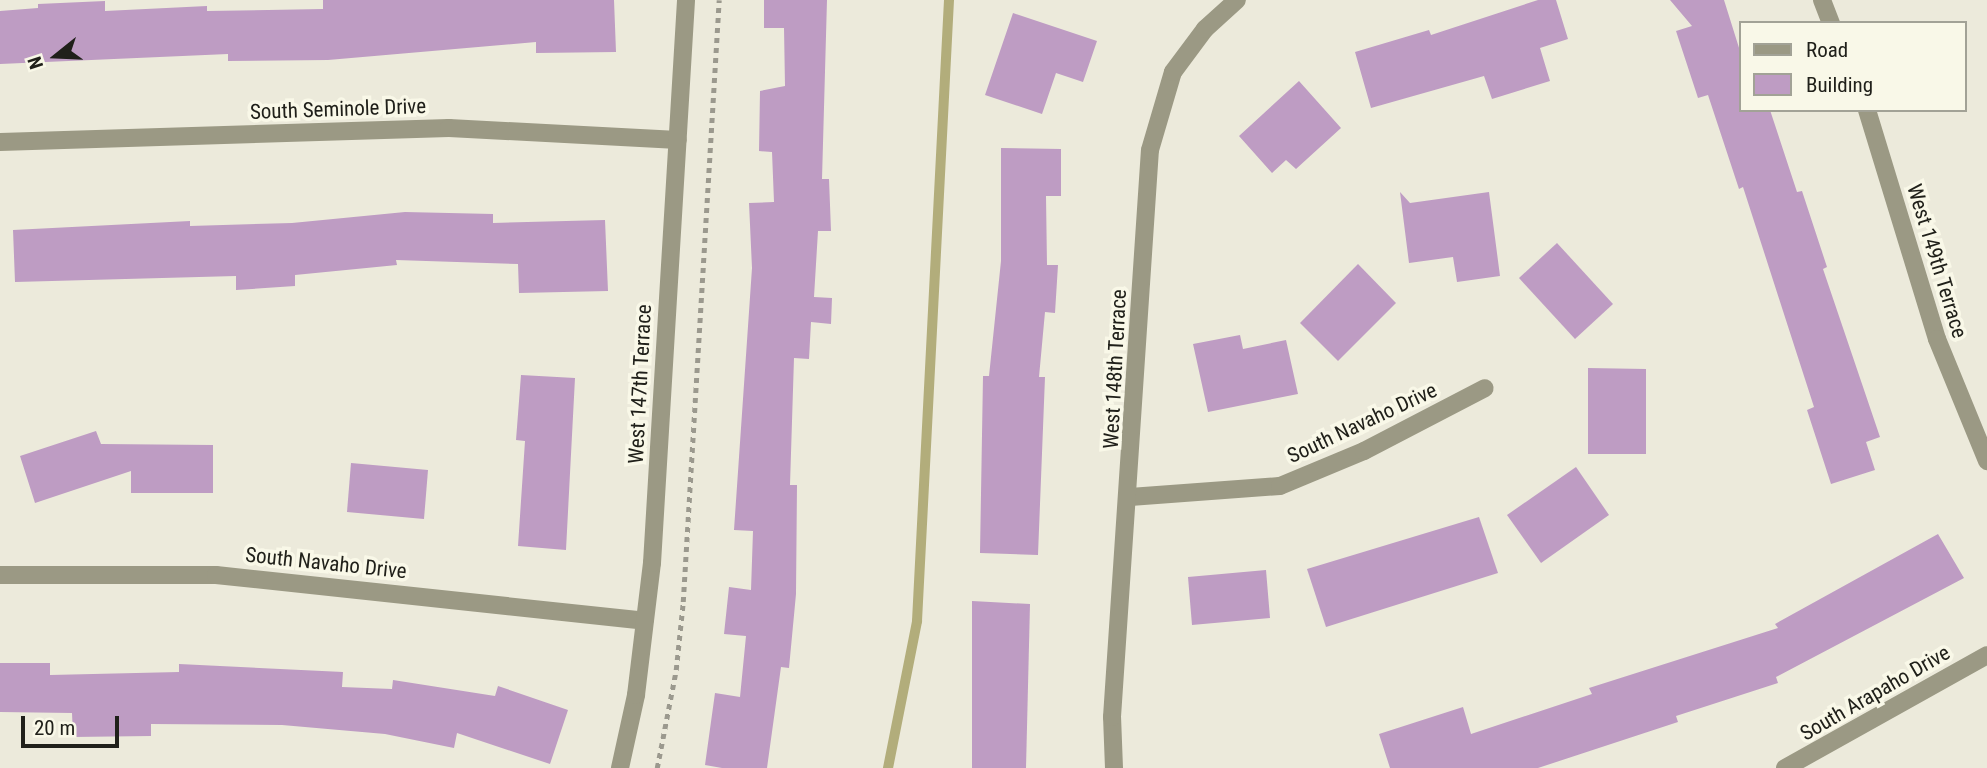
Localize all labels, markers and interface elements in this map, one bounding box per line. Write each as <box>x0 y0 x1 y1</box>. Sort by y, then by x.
north arrow <box>21 21 91 91</box>
legend <box>1738 21 1966 112</box>
text: Road <box>1806 38 1848 62</box>
text: N <box>23 54 48 72</box>
text: Building <box>1806 73 1873 97</box>
street label: South Seminole Drive <box>250 93 426 125</box>
street label: West 149th Terrace <box>1902 181 1972 341</box>
street label: West 148th Terrace <box>1098 288 1132 450</box>
street label: West 147th Terrace <box>623 303 657 465</box>
street label: South Navaho Drive <box>1283 377 1441 469</box>
street label: South Navaho Drive <box>244 542 408 584</box>
street label: South Arapaho Drive <box>1796 640 1954 746</box>
scale bar <box>24 702 122 746</box>
text: 20 m <box>34 716 75 740</box>

